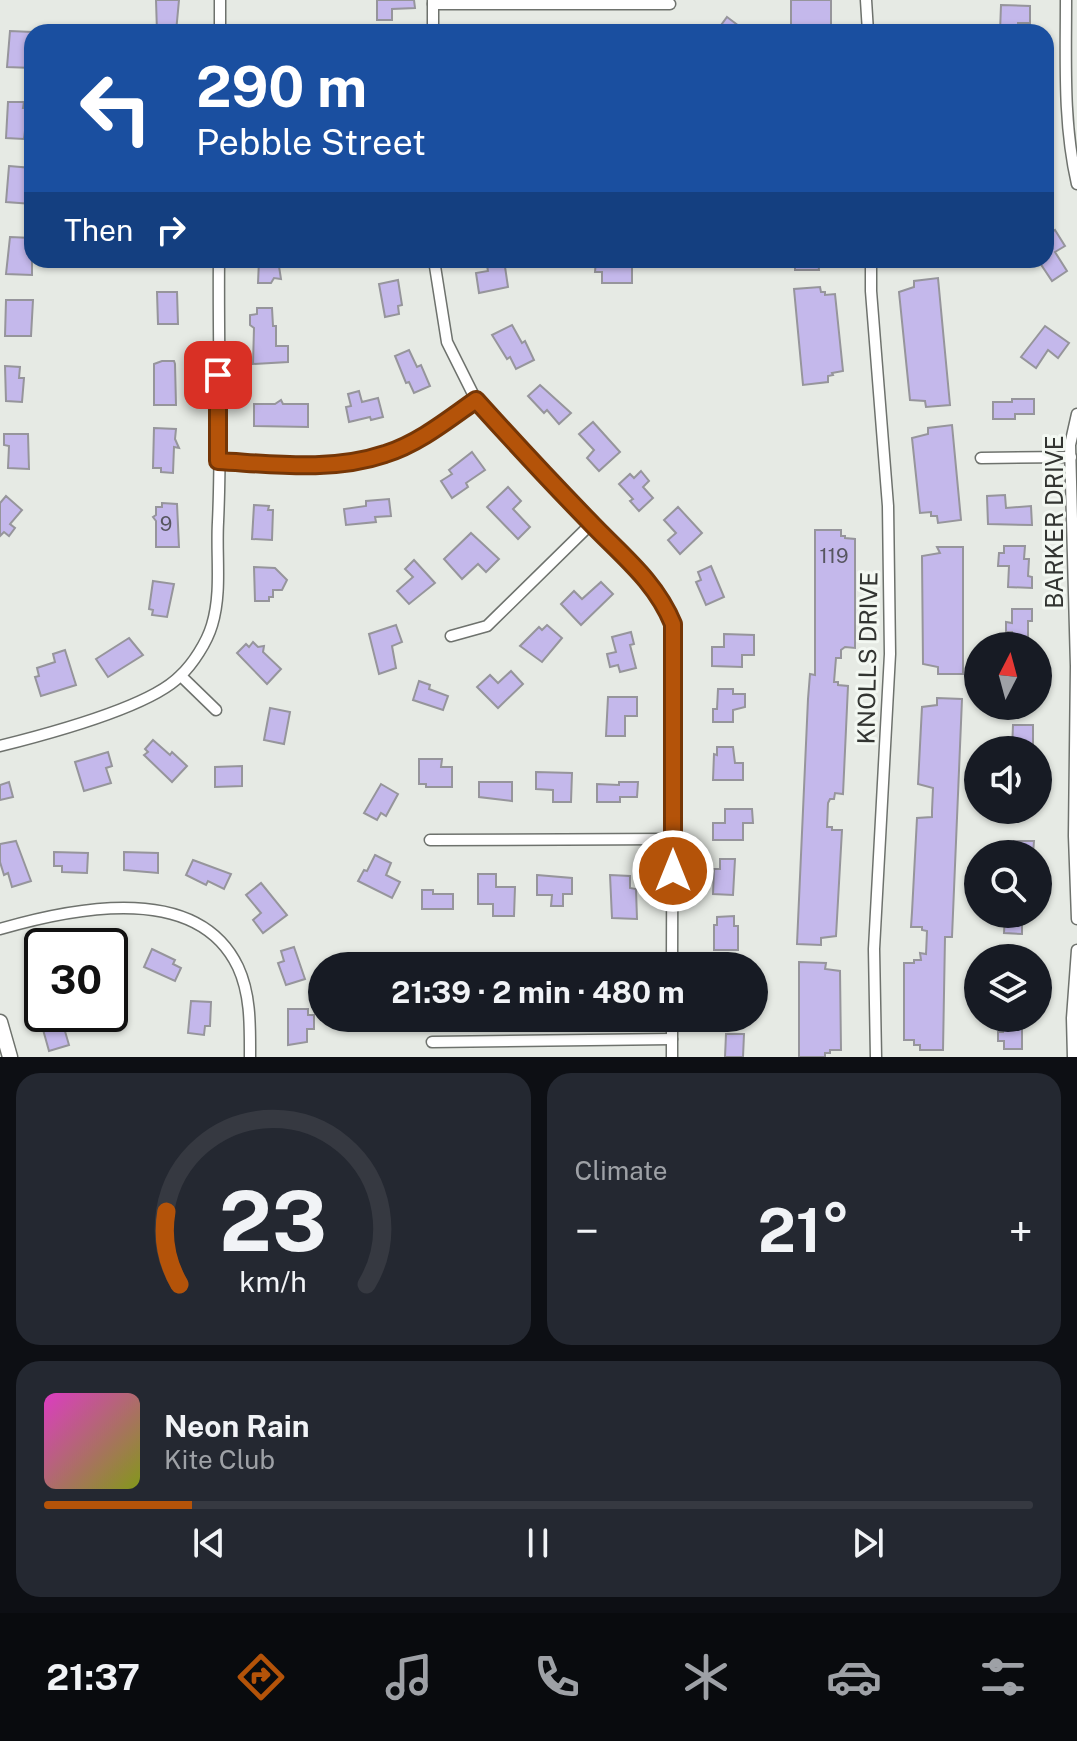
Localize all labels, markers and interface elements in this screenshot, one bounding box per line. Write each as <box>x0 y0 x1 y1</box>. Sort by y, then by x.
text: 290 m <box>196 54 367 120</box>
icon: left <box>64 56 168 160</box>
text: Pebble Street <box>196 121 426 163</box>
icon: right <box>149 208 193 252</box>
text: Then <box>64 212 133 248</box>
pin <box>184 341 252 409</box>
icon: arrive <box>196 353 240 397</box>
street label: BARKER DRIVE <box>1040 435 1068 609</box>
house number: 9 <box>160 512 172 536</box>
house number: 119 <box>820 544 848 568</box>
street label: KNOLLS DRIVE <box>851 571 883 745</box>
north arrow <box>964 632 1052 720</box>
map controls <box>964 632 1052 1032</box>
button: sound <box>964 736 1052 824</box>
position arrow <box>631 829 715 913</box>
button: search <box>964 840 1052 928</box>
speed limit sign: 30 <box>24 928 128 1032</box>
button: layers <box>964 944 1052 1032</box>
text: 21:39 · 2 min · 480 m <box>391 974 685 1010</box>
text: Climate <box>575 1155 668 1186</box>
text: 23 <box>219 1172 327 1270</box>
text: 21° <box>758 1195 850 1266</box>
text: − <box>575 1205 599 1257</box>
text: + <box>1009 1205 1033 1257</box>
text: km/h <box>240 1265 307 1298</box>
text: Neon Rain <box>164 1408 310 1444</box>
text: Kite Club <box>164 1444 275 1475</box>
icon: previous <box>187 1521 231 1565</box>
icon: pause <box>516 1521 560 1565</box>
icon: next <box>846 1521 890 1565</box>
icon: directions <box>233 1649 289 1705</box>
icon: music <box>381 1649 437 1705</box>
icon: phone <box>529 1649 585 1705</box>
icon: climate <box>678 1649 734 1705</box>
icon: car <box>826 1649 882 1705</box>
icon: filters <box>975 1649 1031 1705</box>
text: 21:37 <box>46 1656 140 1698</box>

